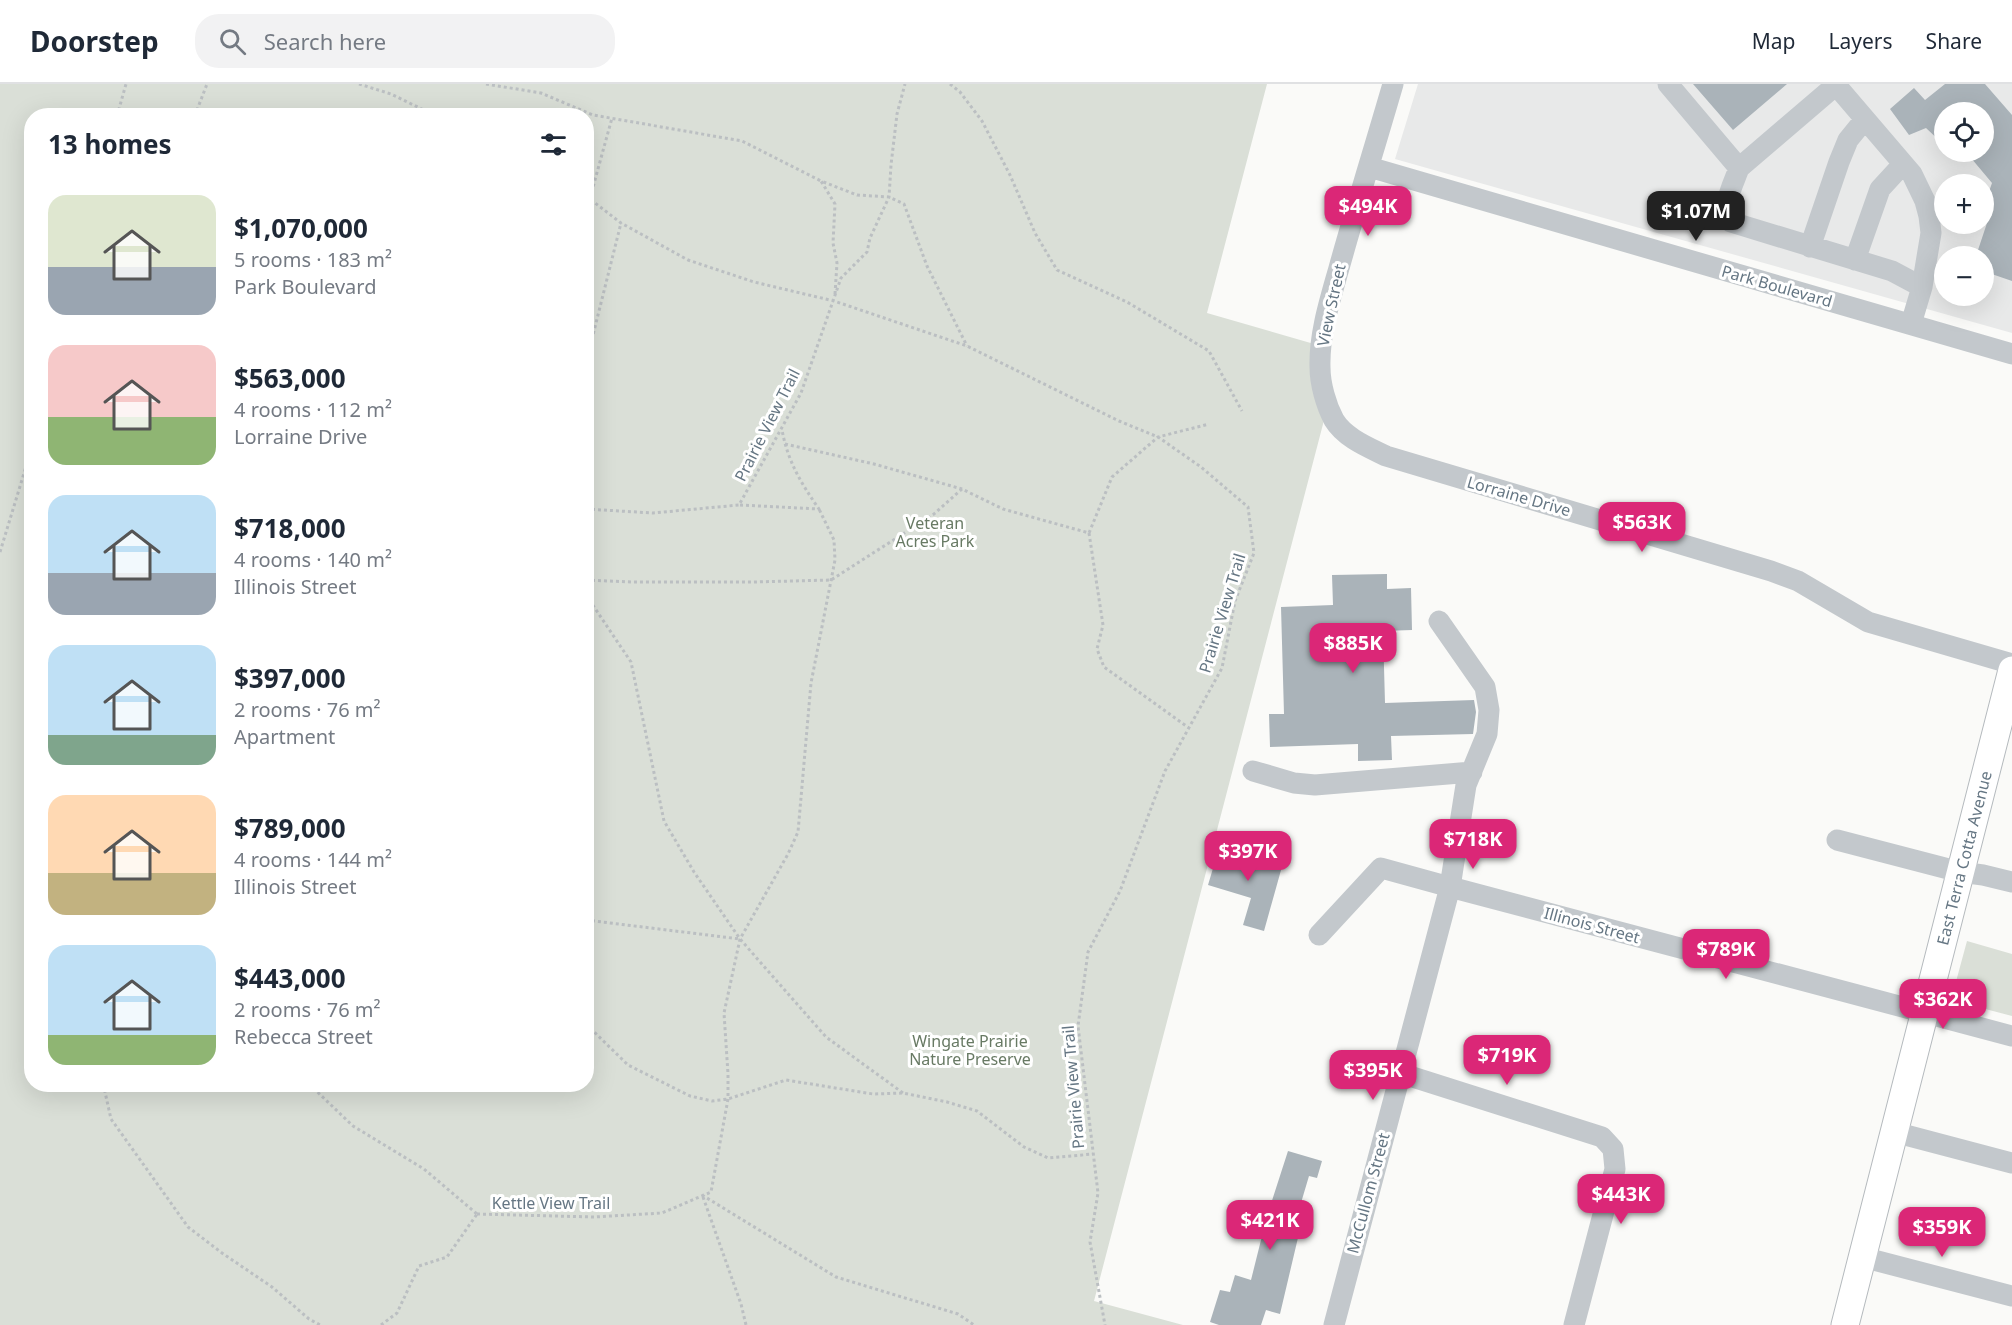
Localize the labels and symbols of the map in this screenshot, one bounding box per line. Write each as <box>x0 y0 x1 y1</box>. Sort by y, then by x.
pin: $494K <box>1326 186 1410 237</box>
pin: $1.07M <box>1647 191 1745 242</box>
street label: Park Boulevard <box>1719 260 1835 312</box>
street label: View Street <box>1312 261 1351 348</box>
street label: Prairie View Trail <box>729 365 805 485</box>
street label: Lorraine Drive <box>1465 471 1573 521</box>
pin: $563K <box>1600 502 1684 553</box>
park label: Veteran Acres Park <box>896 512 975 552</box>
street label: Prairie View Trail <box>1193 551 1251 675</box>
pin: $885K <box>1311 623 1395 674</box>
street label: East Terra Cotta Avenue <box>1931 768 1997 947</box>
pin: $718K <box>1431 819 1515 870</box>
pin: $397K <box>1206 831 1290 882</box>
street label: Illinois Street <box>1542 902 1642 948</box>
pin: $789K <box>1684 929 1768 980</box>
pin: $362K <box>1901 979 1985 1030</box>
street label: Prairie View Trail <box>1057 1024 1089 1150</box>
park label: Wingate Prairie Nature Preserve <box>909 1030 1031 1070</box>
pin: $719K <box>1465 1035 1549 1086</box>
pin: $395K <box>1331 1050 1415 1101</box>
street label: McCullom Street <box>1341 1130 1395 1256</box>
pin: $443K <box>1579 1174 1663 1225</box>
street label: Kettle View Trail <box>492 1192 610 1214</box>
pin: $421K <box>1228 1200 1312 1251</box>
pin: $359K <box>1900 1207 1984 1258</box>

